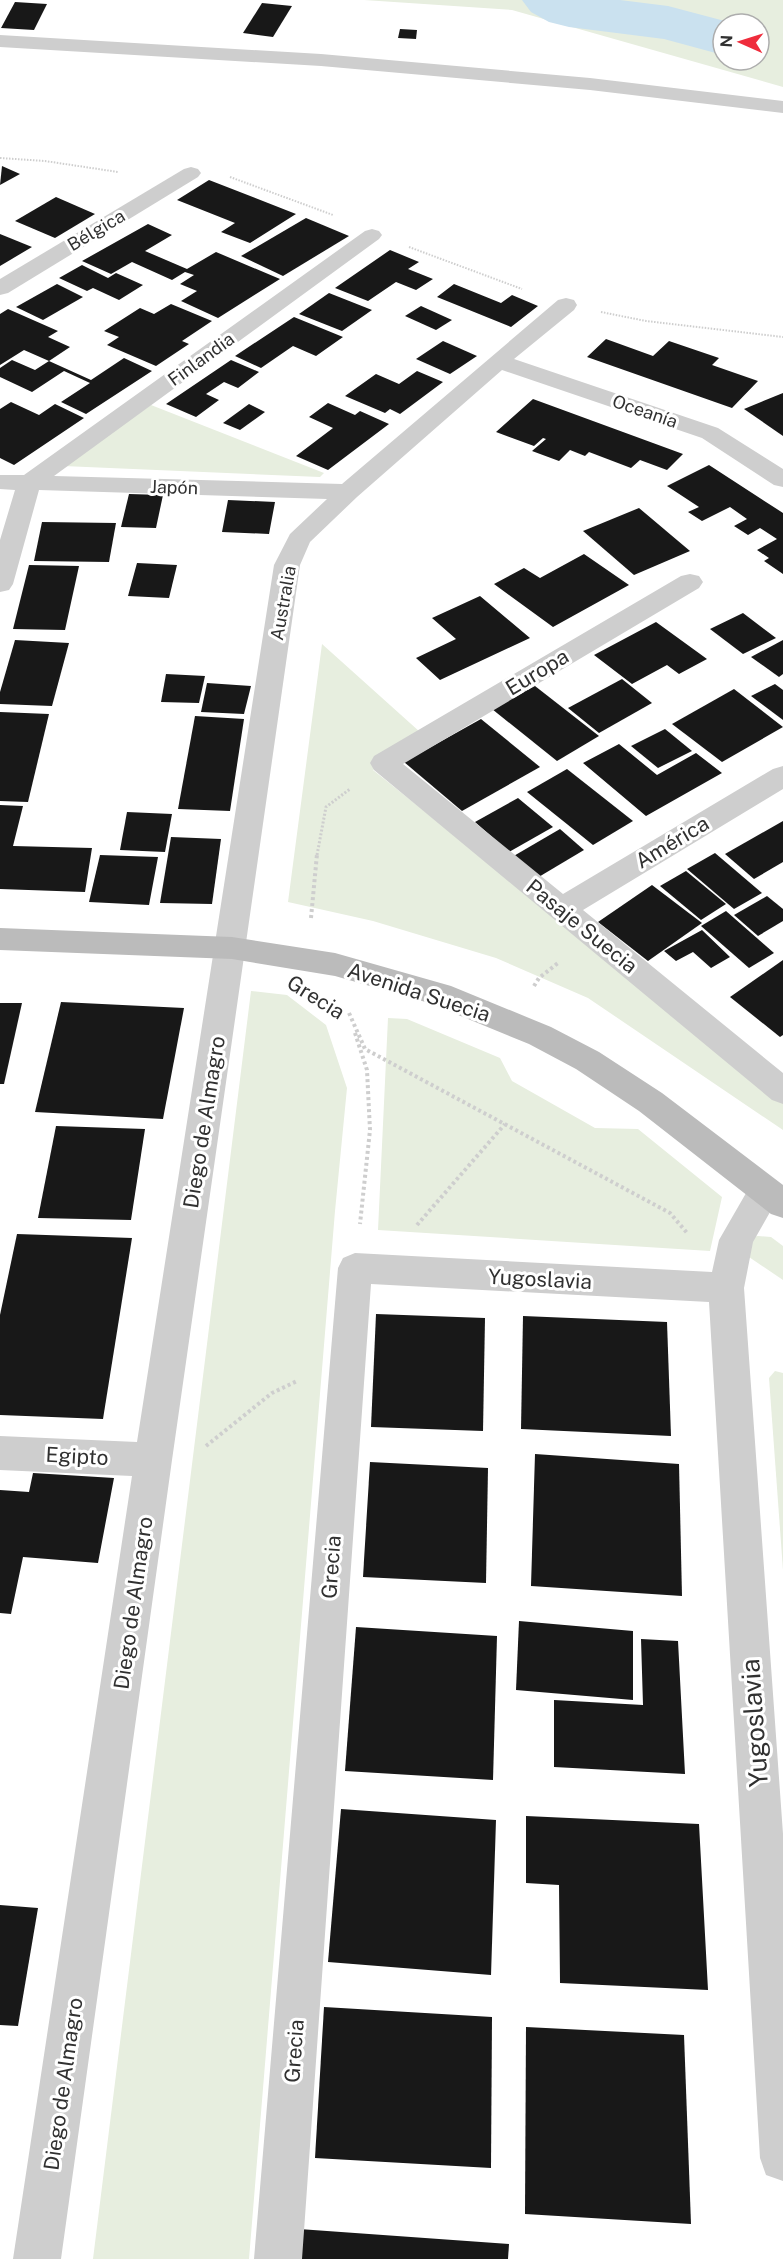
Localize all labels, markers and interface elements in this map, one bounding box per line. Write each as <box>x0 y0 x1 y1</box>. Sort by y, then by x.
north arrow <box>711 12 771 72</box>
text: N <box>717 34 736 48</box>
street label: Bélgica <box>63 205 129 255</box>
street label: Finlandia <box>164 328 238 390</box>
street label: Oceanía <box>610 390 680 432</box>
street label: Japón <box>150 476 198 498</box>
street label: Australia <box>266 564 300 642</box>
street label: Europa <box>501 643 573 701</box>
street label: América <box>631 810 713 874</box>
street label: Pasaje Suecia <box>521 874 643 978</box>
street label: Avenida Suecia <box>344 957 494 1027</box>
street label: Grecia <box>282 970 350 1024</box>
street label: Diego de Almagro <box>178 1034 230 1210</box>
street label: Yugoslavia <box>487 1264 593 1294</box>
street label: Egipto <box>45 1442 109 1470</box>
street label: Diego de Almagro <box>109 1515 157 1691</box>
street label: Grecia <box>316 1534 346 1600</box>
street label: Yugoslavia <box>734 1658 774 1788</box>
street label: Diego de Almagro <box>39 1996 87 2172</box>
street label: Grecia <box>279 2018 309 2084</box>

